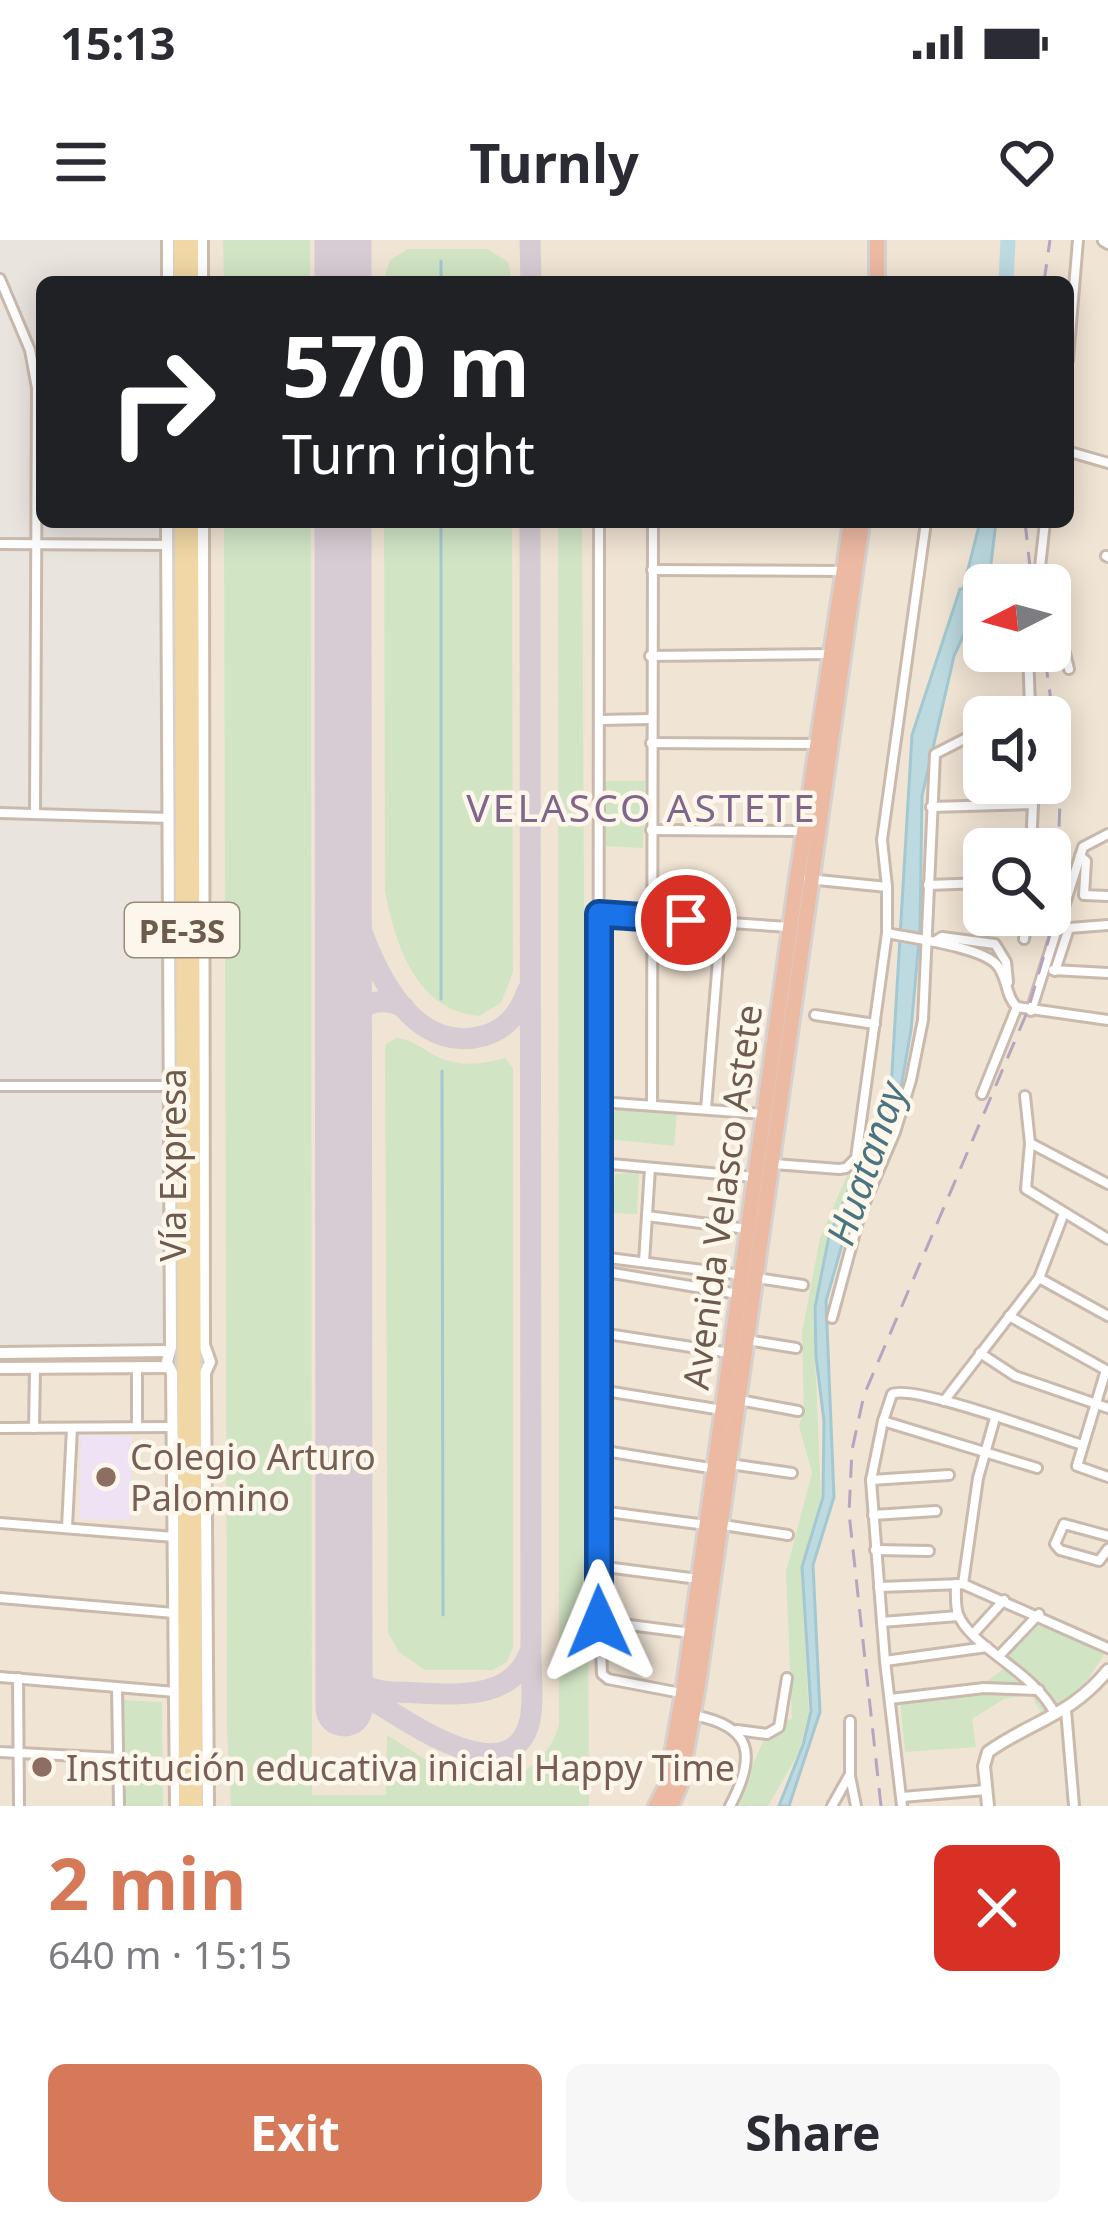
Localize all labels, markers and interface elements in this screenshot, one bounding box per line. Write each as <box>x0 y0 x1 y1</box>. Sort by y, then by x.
text: 15:13 <box>60 12 176 73</box>
text: Turnly <box>469 125 639 199</box>
icon: menu <box>48 129 114 195</box>
icon: heart <box>994 129 1060 195</box>
text: 570 m <box>282 307 530 422</box>
icon: right <box>84 324 240 480</box>
text: Turn right <box>282 416 535 490</box>
north arrow <box>963 564 1071 672</box>
map controls <box>963 564 1071 936</box>
button: sound <box>963 696 1071 804</box>
district label: VELASCO ASTETE <box>466 780 818 833</box>
button: search <box>963 828 1071 936</box>
pin <box>635 869 737 971</box>
icon: arrive <box>653 887 719 953</box>
road number: PE-3S <box>125 903 239 957</box>
street label: Avenida Velasco Astete <box>671 1001 773 1393</box>
street label: Vía Expresa <box>148 1068 197 1262</box>
water label: Huatanay <box>812 1072 919 1252</box>
place label: Colegio Arturo Palomino <box>130 1432 376 1522</box>
marker: Colegio Arturo Palomino <box>93 1464 119 1490</box>
position arrow <box>536 1559 662 1685</box>
place label: Institución educativa inicial Happy Time <box>66 1743 735 1792</box>
marker: Institución educativa inicial Happy Time <box>29 1754 55 1780</box>
text: 2 min <box>48 1833 246 1931</box>
button: close <box>934 1845 1060 1971</box>
text: 640 m · 15:15 <box>48 1927 292 1980</box>
button: Exit <box>48 2064 542 2202</box>
button: Share <box>566 2064 1060 2202</box>

